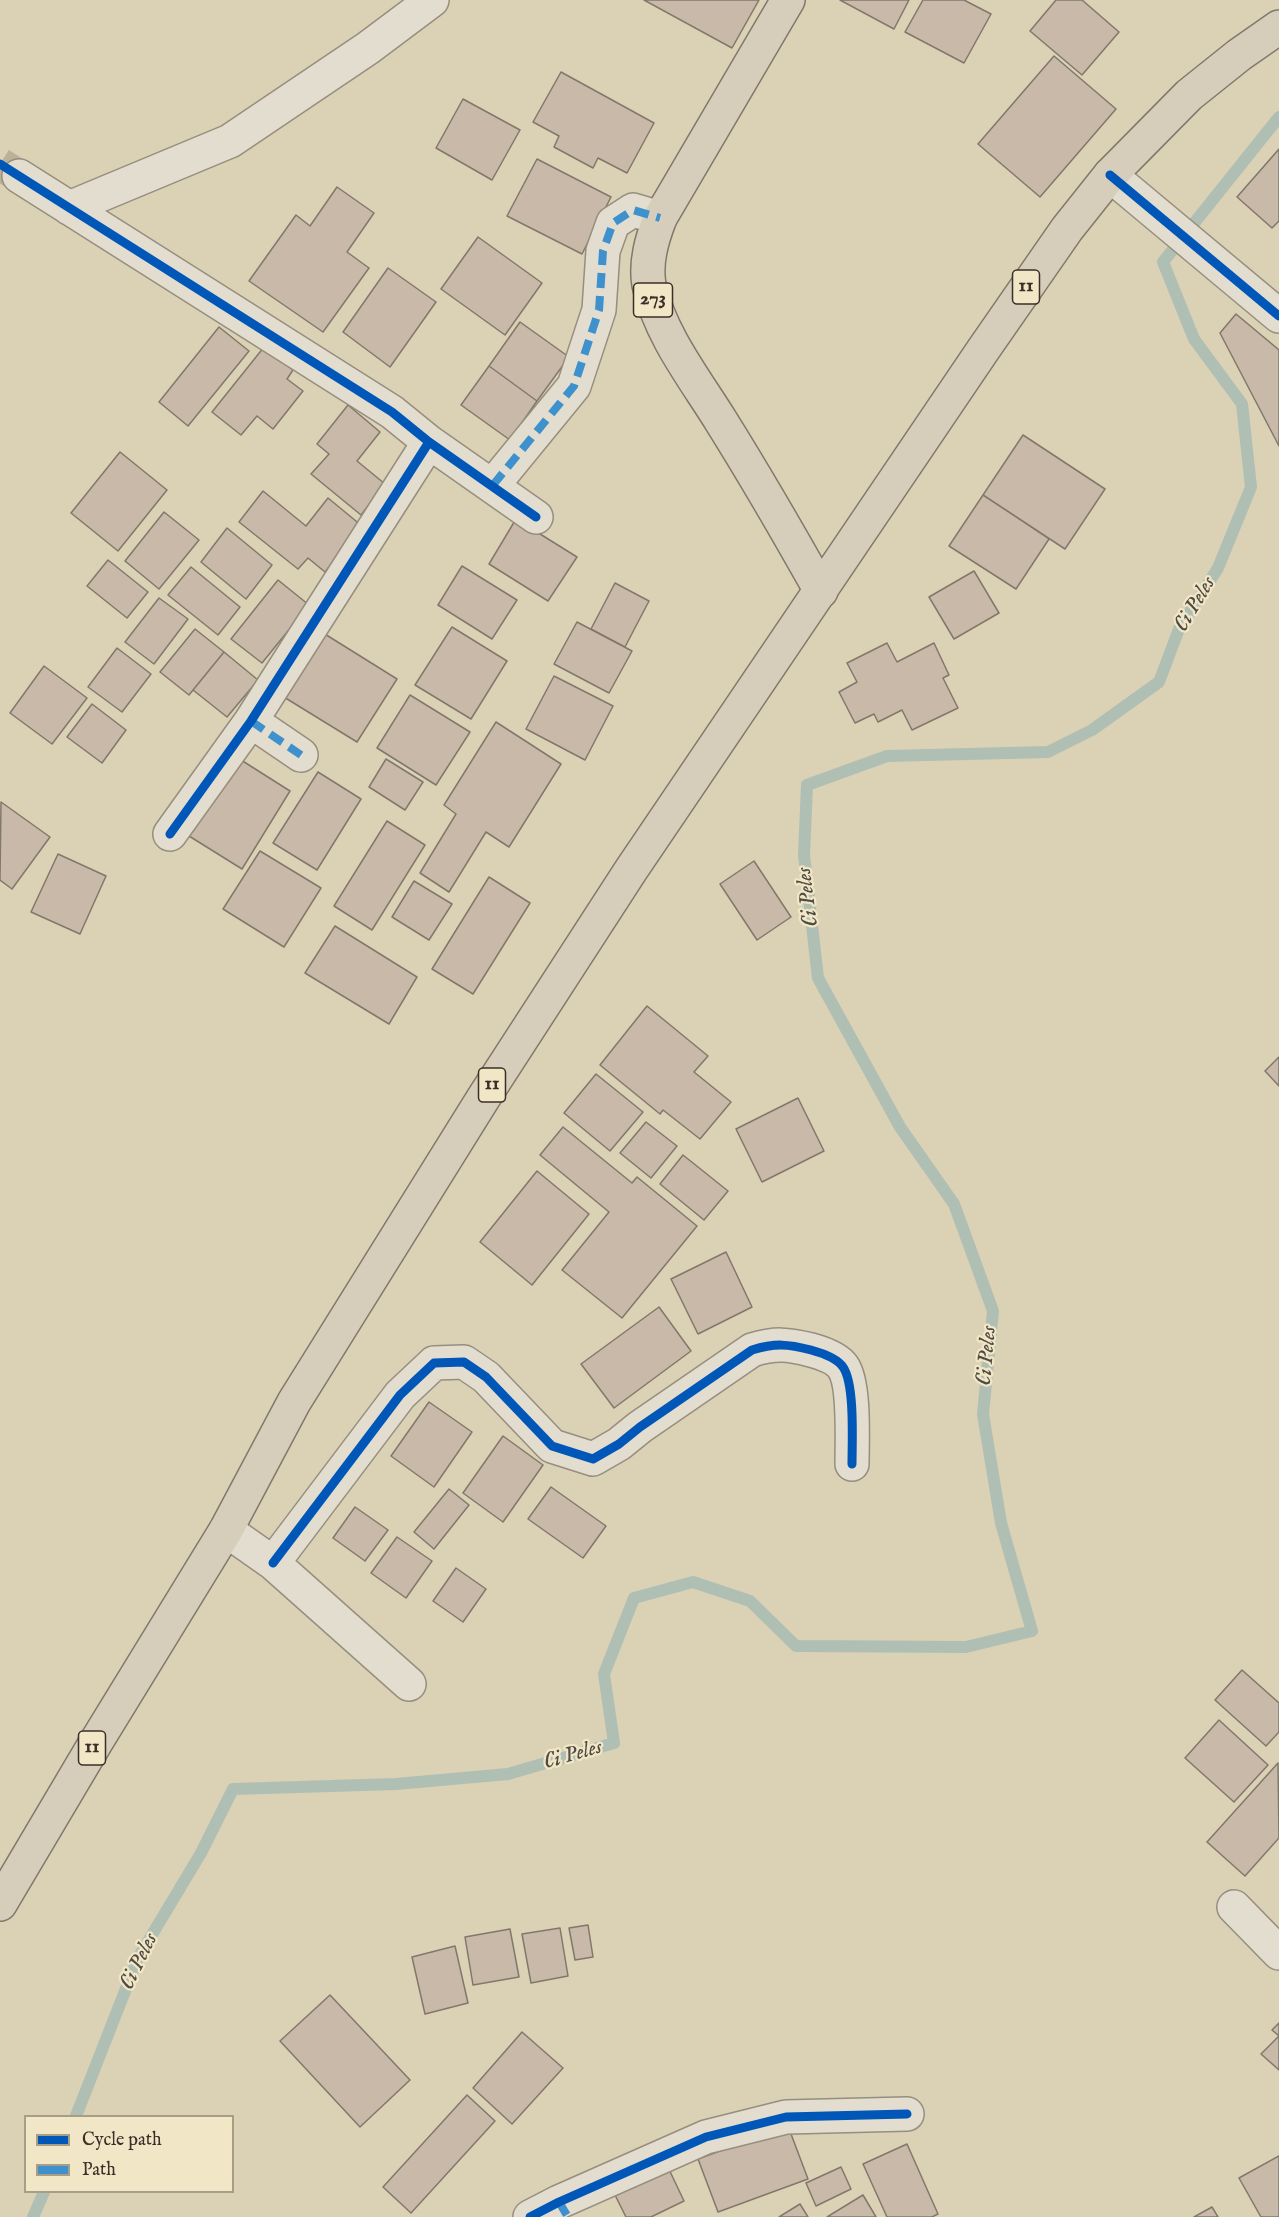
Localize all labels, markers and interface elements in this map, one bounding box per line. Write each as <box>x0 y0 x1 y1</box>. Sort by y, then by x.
road number: 11 <box>1012 270 1040 304</box>
road number: 273 <box>634 283 672 317</box>
water label: Ci Peles <box>1169 572 1223 638</box>
water label: Ci Peles <box>792 866 826 928</box>
road number: 11 <box>478 1068 506 1102</box>
water label: Ci Peles <box>972 1325 1004 1387</box>
road number: 11 <box>78 1731 106 1765</box>
water label: Ci Peles <box>541 1735 605 1777</box>
water label: Ci Peles <box>115 1929 165 1995</box>
legend <box>24 2115 234 2193</box>
text: Cycle path <box>82 2129 162 2152</box>
text: Path <box>82 2159 116 2182</box>

